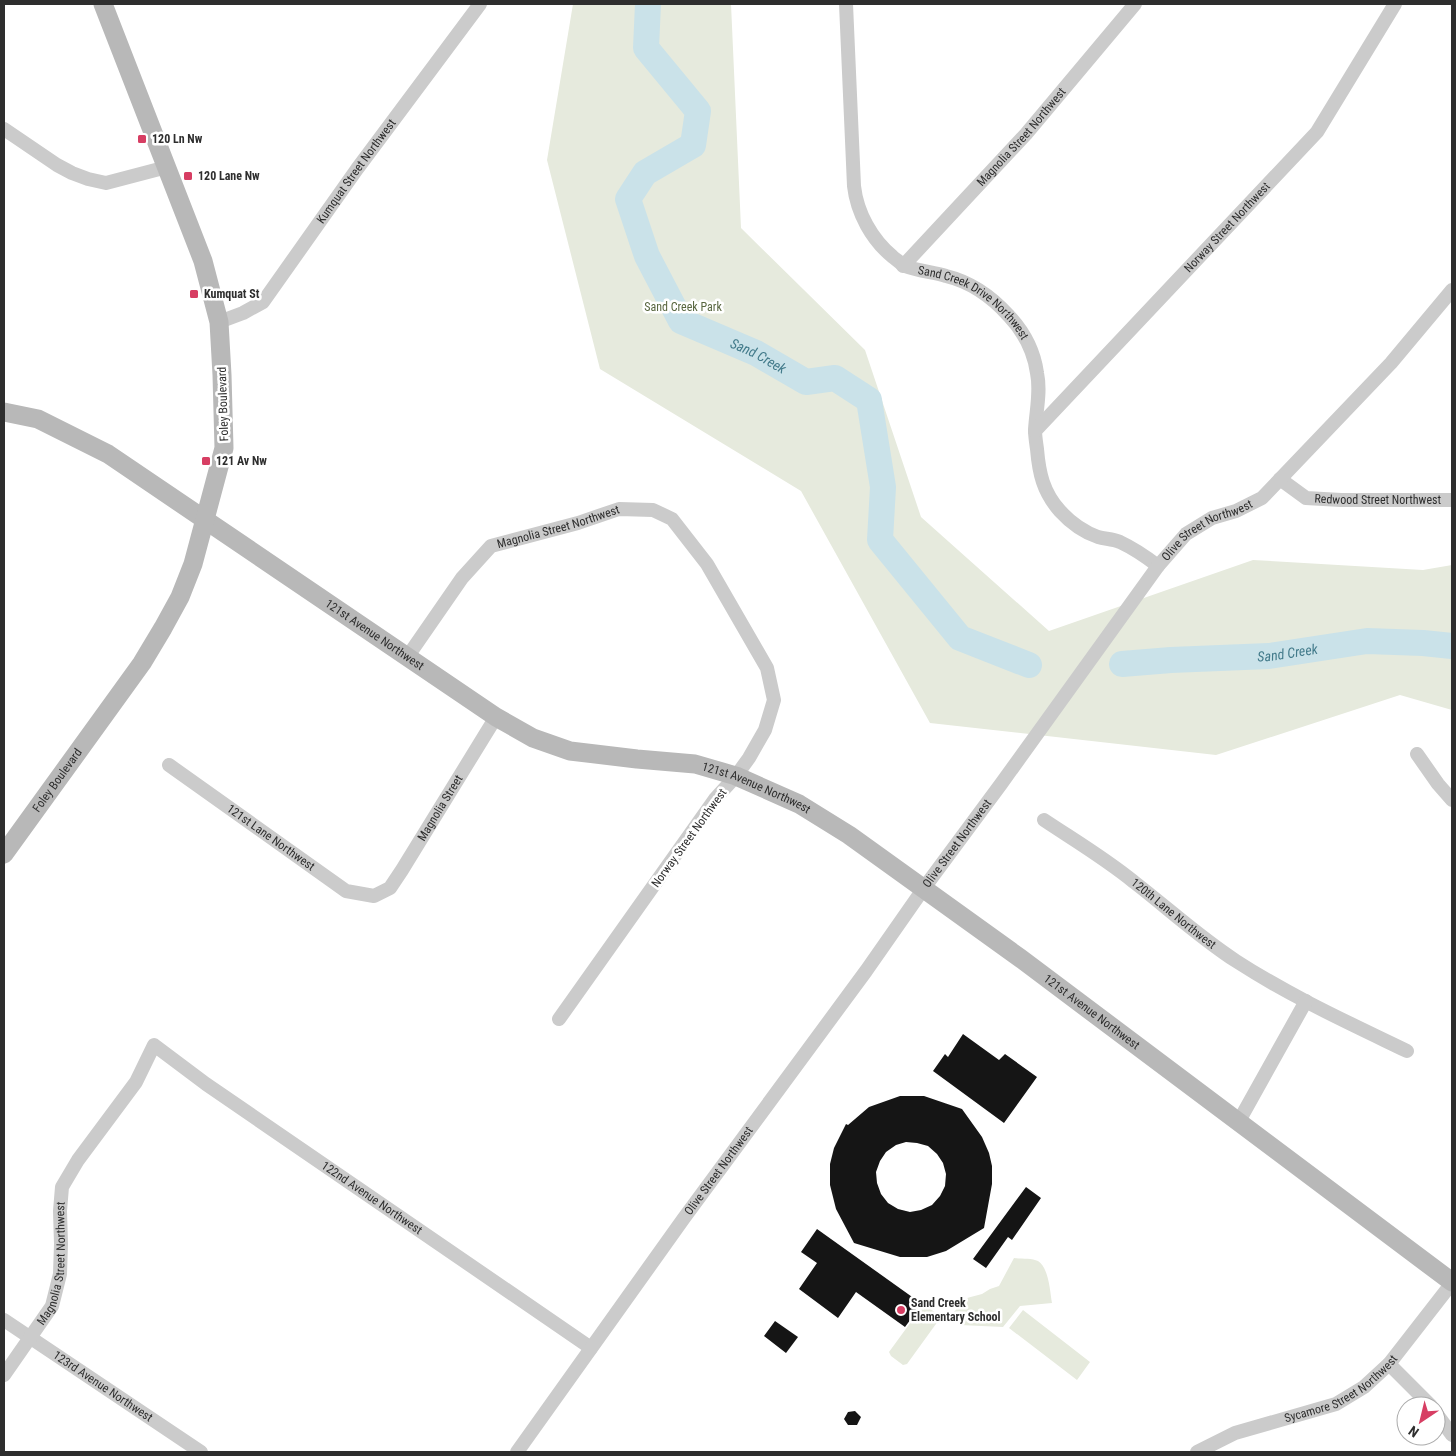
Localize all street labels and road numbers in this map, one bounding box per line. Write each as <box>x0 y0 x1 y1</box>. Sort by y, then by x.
street label: Magnolia Street Northwest <box>974 85 1069 189</box>
street label: Kumquat Street Northwest <box>314 116 399 226</box>
street label: Norway Street Northwest <box>1181 179 1273 275</box>
street label: Sand Creek Drive Northwest <box>917 263 1032 342</box>
street label: Foley Boulevard <box>215 366 231 442</box>
street label: Redwood Street Northwest <box>1314 491 1442 507</box>
street label: Olive Street Northwest <box>1159 497 1255 564</box>
street label: Magnolia Street Northwest <box>496 502 622 551</box>
street label: 121st Avenue Northwest <box>323 596 427 673</box>
street label: Foley Boulevard <box>30 746 85 815</box>
street label: 121st Avenue Northwest <box>700 759 814 817</box>
street label: Magnolia Street <box>415 772 466 844</box>
street label: Norway Street Northwest <box>649 786 730 890</box>
street label: Olive Street Northwest <box>920 796 995 890</box>
street label: 121st Lane Northwest <box>224 801 318 874</box>
street label: 120th Lane Northwest <box>1128 875 1219 952</box>
street label: 121st Avenue Northwest <box>1041 971 1143 1053</box>
street label: Olive Street Northwest <box>682 1124 756 1218</box>
street label: 122nd Avenue Northwest <box>319 1158 425 1237</box>
street label: Magnolia Street Northwest <box>34 1201 68 1328</box>
street label: 123rd Avenue Northwest <box>50 1348 156 1425</box>
street label: Sycamore Street Northwest <box>1283 1352 1401 1425</box>

